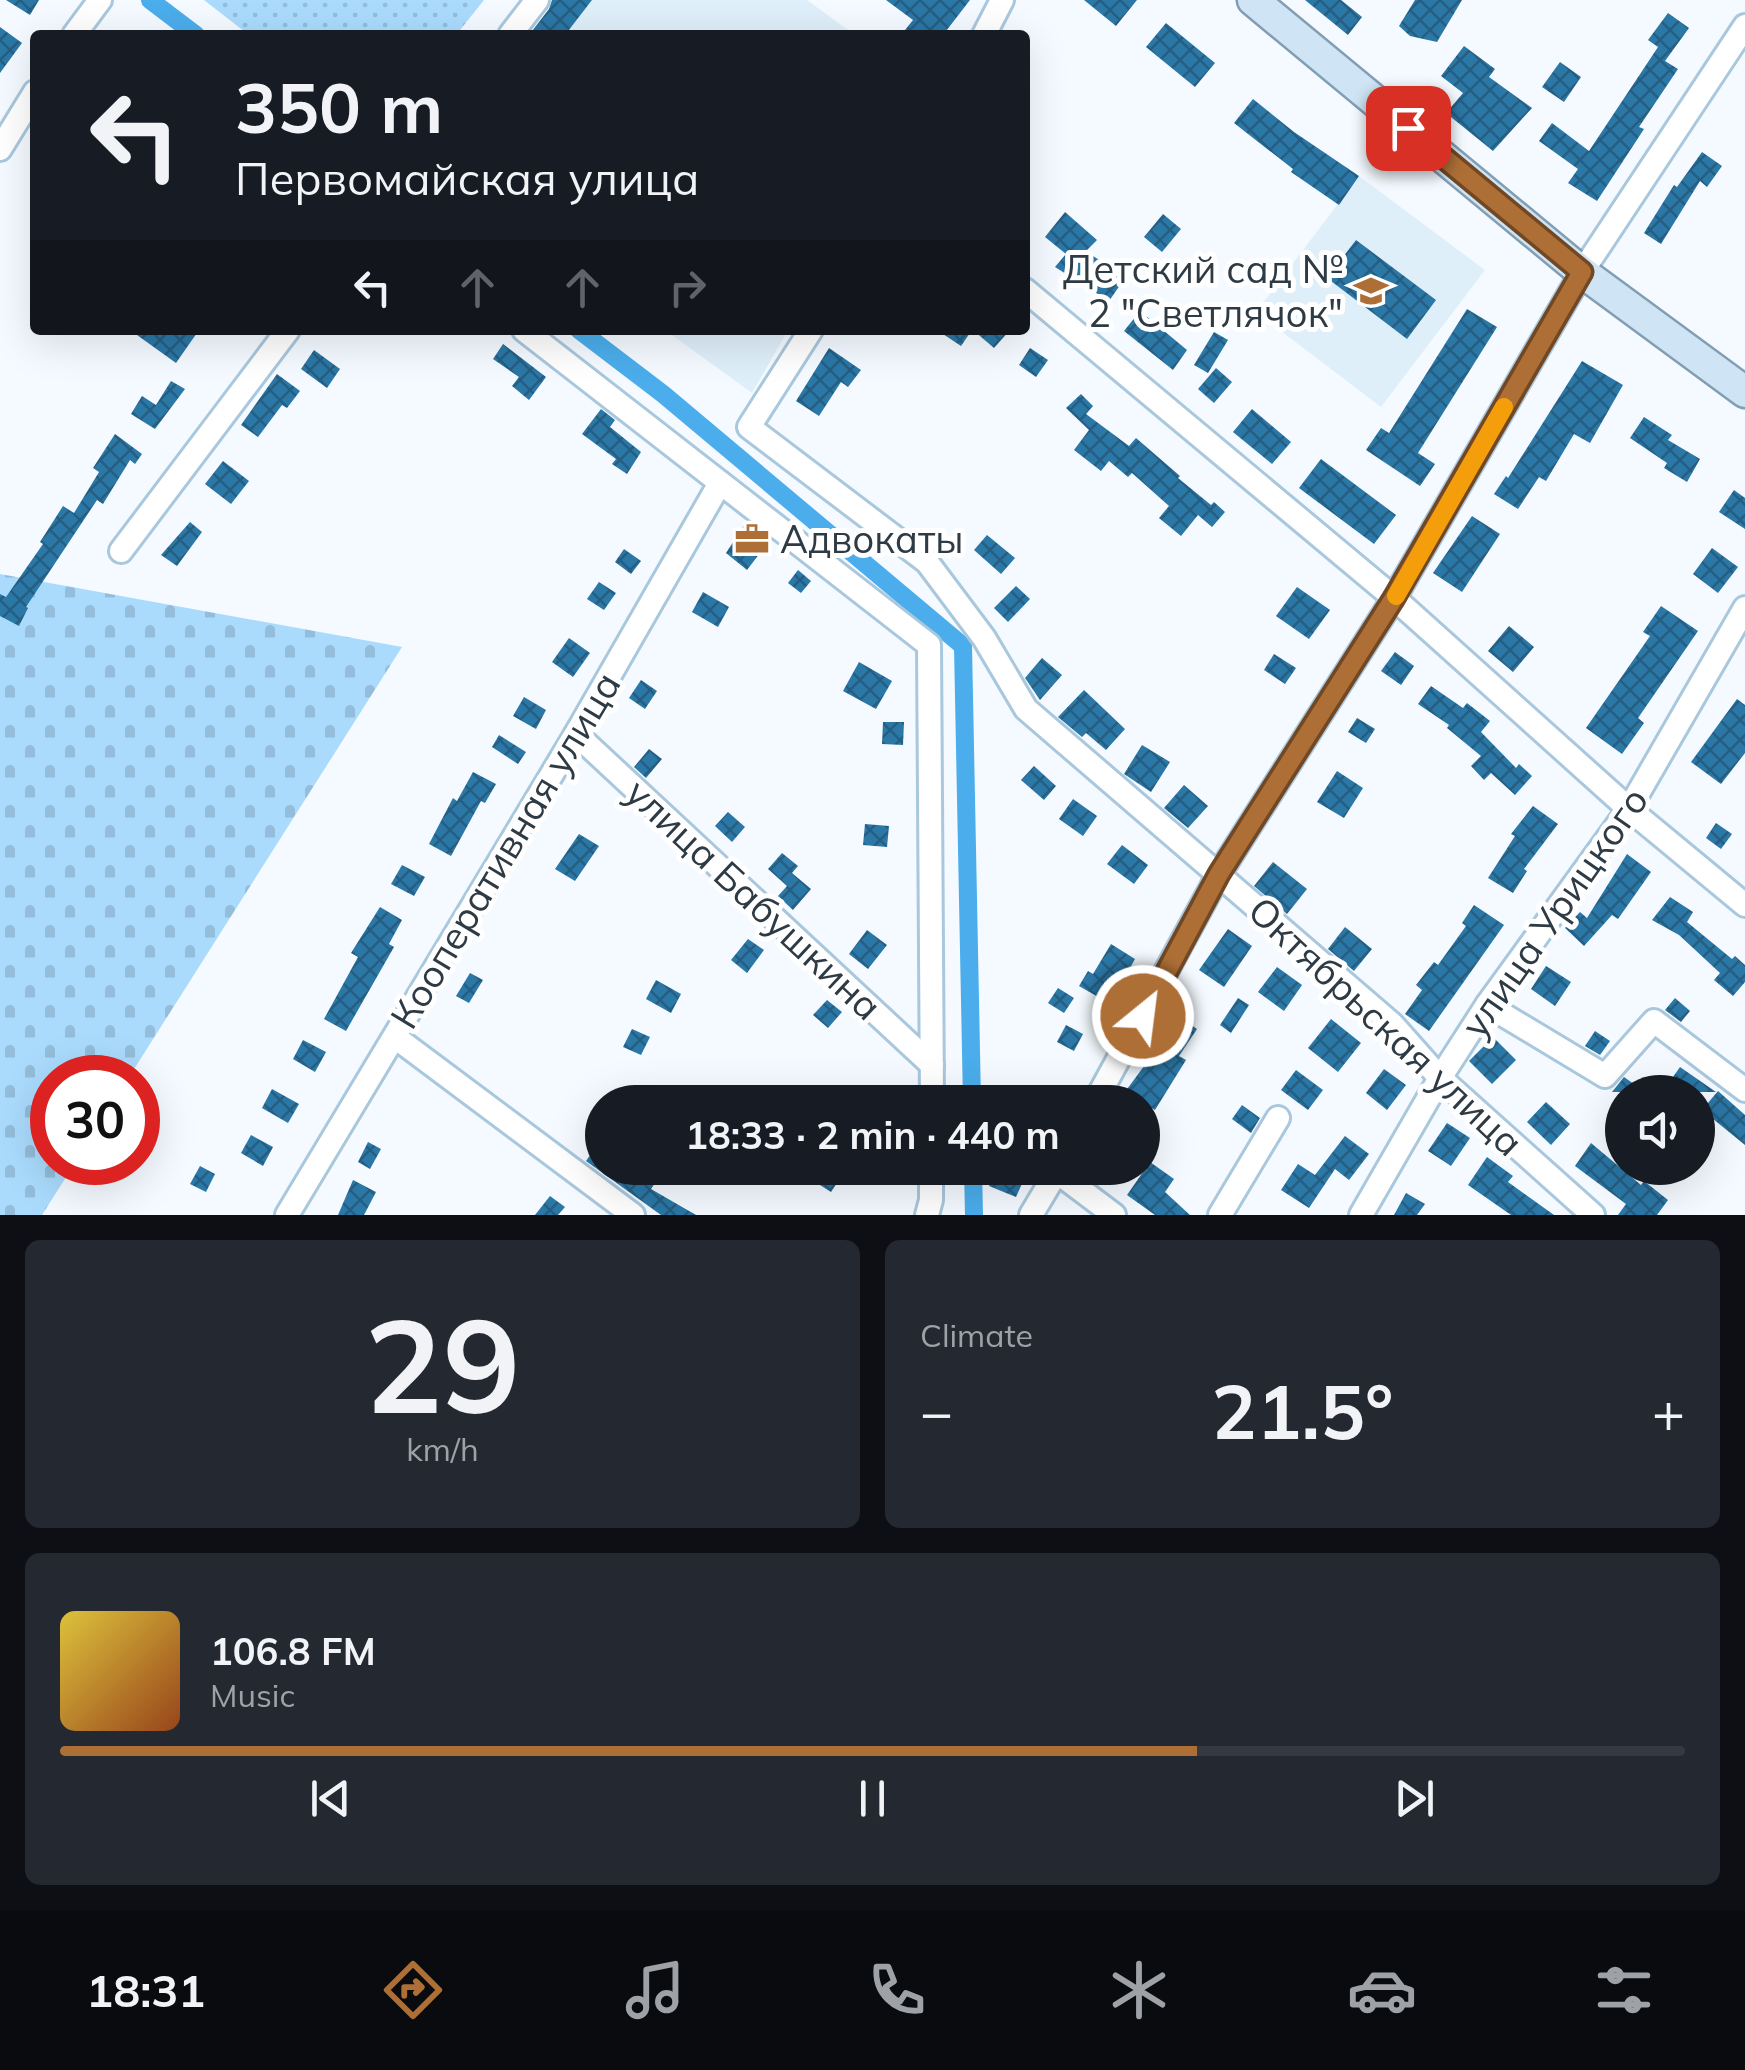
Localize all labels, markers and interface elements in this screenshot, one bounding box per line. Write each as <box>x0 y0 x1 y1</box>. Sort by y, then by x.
text: 350 m <box>235 63 443 151</box>
icon: left <box>70 70 200 200</box>
pin <box>1366 86 1451 171</box>
icon: arrive <box>1381 101 1436 156</box>
text: Первомайская улица <box>235 150 700 206</box>
place label: Детский сад № 2 "Светлячок" <box>1063 245 1343 337</box>
icon: left <box>345 260 400 315</box>
icon: ahead <box>450 260 505 315</box>
icon: ahead <box>555 260 610 315</box>
icon: right <box>660 260 715 315</box>
school or university icon: Детский сад № 2 "Светлячок" <box>1352 272 1390 310</box>
place label: Адвокаты <box>780 515 964 563</box>
office icon: Адвокаты <box>733 520 771 558</box>
street label: Кооперативная улица <box>380 663 630 1037</box>
street label: улица Бабушкина <box>616 768 892 1030</box>
street label: улица Урицкого <box>1450 778 1658 1046</box>
street label: Октябрьская улица <box>1239 886 1533 1166</box>
position arrow <box>1091 964 1195 1068</box>
speed limit sign: 30 <box>30 1055 160 1185</box>
map controls <box>1605 1075 1715 1185</box>
button: sound <box>1605 1075 1715 1185</box>
text: 18:33 · 2 min · 440 m <box>685 1111 1060 1159</box>
text: 29 <box>364 1282 521 1446</box>
text: Climate <box>920 1315 1033 1355</box>
text: 21.5° <box>1211 1364 1394 1458</box>
text: − <box>920 1377 953 1446</box>
text: + <box>1652 1377 1685 1446</box>
text: km/h <box>406 1429 479 1469</box>
text: 106.8 FM <box>210 1627 376 1675</box>
text: Music <box>210 1675 295 1715</box>
icon: previous <box>303 1771 358 1826</box>
icon: pause <box>845 1771 900 1826</box>
icon: next <box>1387 1771 1442 1826</box>
icon: directions <box>378 1955 448 2025</box>
icon: music <box>620 1955 690 2025</box>
icon: phone <box>862 1955 932 2025</box>
icon: climate <box>1104 1955 1174 2025</box>
icon: car <box>1347 1955 1417 2025</box>
icon: filters <box>1589 1955 1659 2025</box>
text: 18:31 <box>86 1962 205 2018</box>

